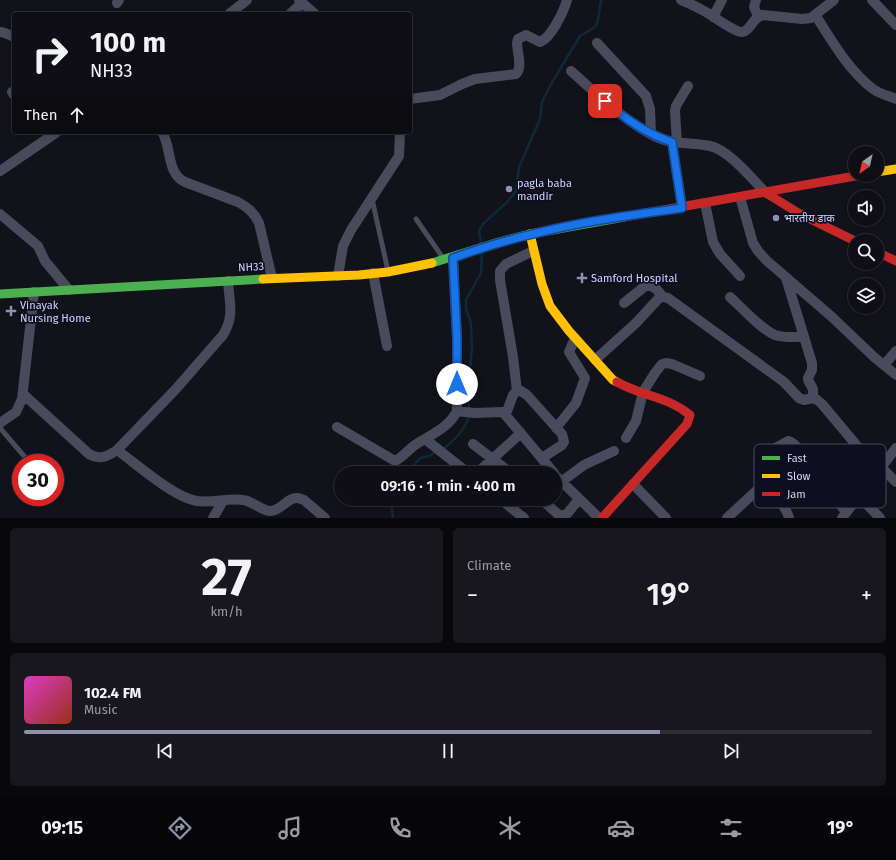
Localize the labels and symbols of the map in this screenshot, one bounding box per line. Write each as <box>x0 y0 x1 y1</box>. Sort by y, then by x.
pin <box>588 84 622 118</box>
north arrow <box>848 146 884 182</box>
place label: pagla baba mandir <box>517 177 572 203</box>
marker: pagla baba mandir <box>504 184 514 194</box>
place label: भारतीय डाक <box>784 212 835 225</box>
marker: भारतीय डाक <box>771 213 781 223</box>
street label: NH33 <box>238 260 264 274</box>
marker: Samford Hospital <box>576 272 588 284</box>
place label: Samford Hospital <box>591 272 677 285</box>
place label: Vinayak Nursing Home <box>20 299 91 325</box>
marker: Vinayak Nursing Home <box>5 305 17 317</box>
position arrow <box>436 363 478 405</box>
legend <box>754 444 886 508</box>
text: Fast <box>787 452 807 465</box>
speed limit sign: 30 <box>12 454 64 506</box>
text: Slow <box>787 470 811 483</box>
text: Jam <box>787 488 806 501</box>

